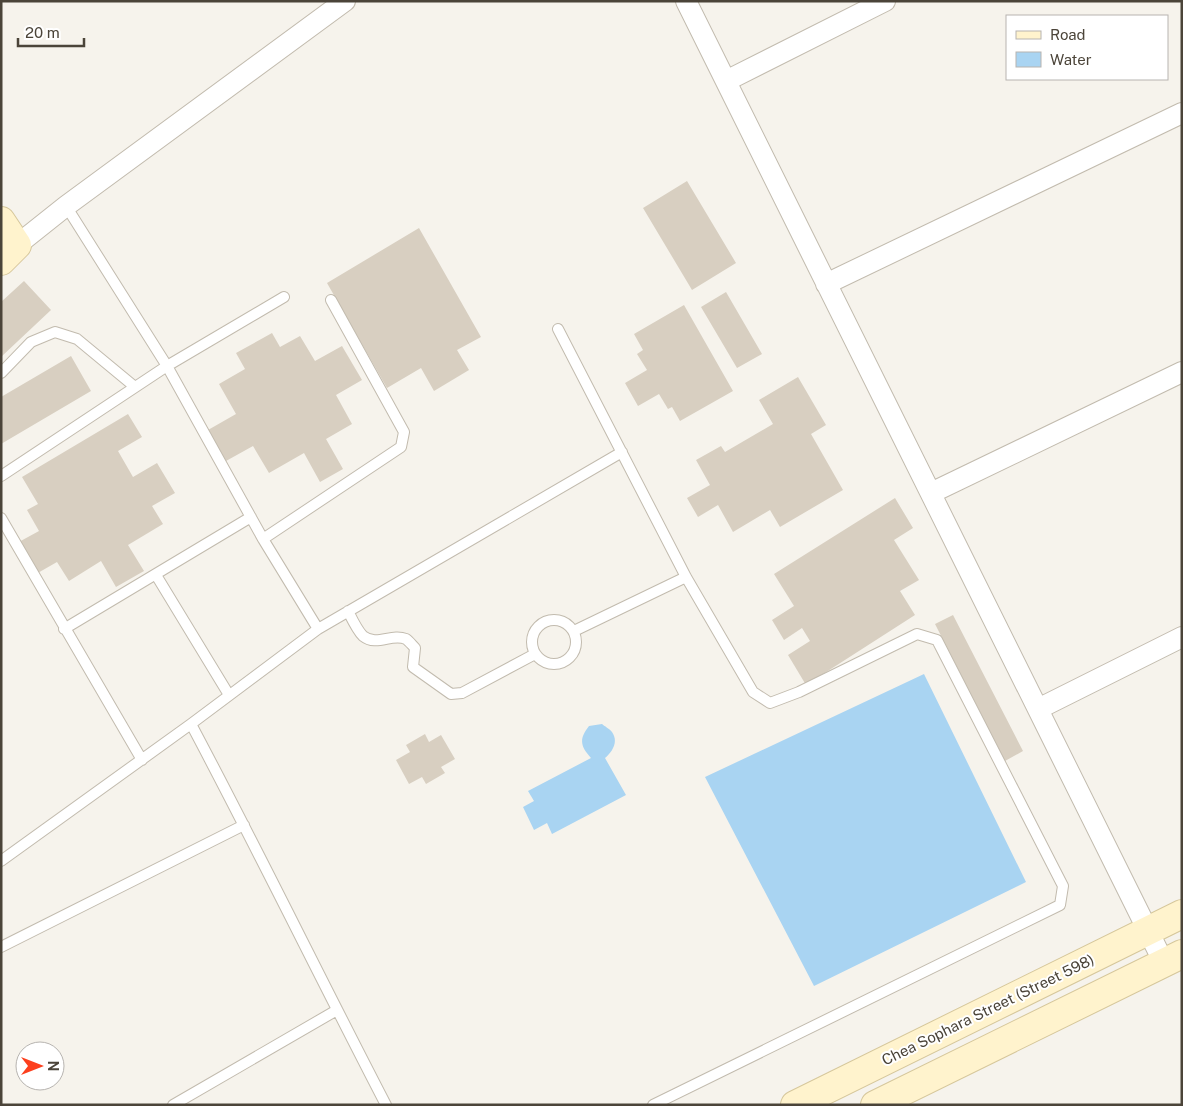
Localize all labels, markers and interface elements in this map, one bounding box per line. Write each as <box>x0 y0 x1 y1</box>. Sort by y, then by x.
scale bar <box>18 15 84 47</box>
legend <box>1006 15 1168 80</box>
text: 20 m <box>25 24 60 41</box>
text: Road <box>1050 26 1086 43</box>
text: Water <box>1050 51 1092 68</box>
street label: Chea Sophara Street (Street 598) <box>879 951 1097 1068</box>
north arrow <box>15 1041 65 1091</box>
text: N <box>45 1061 61 1071</box>

